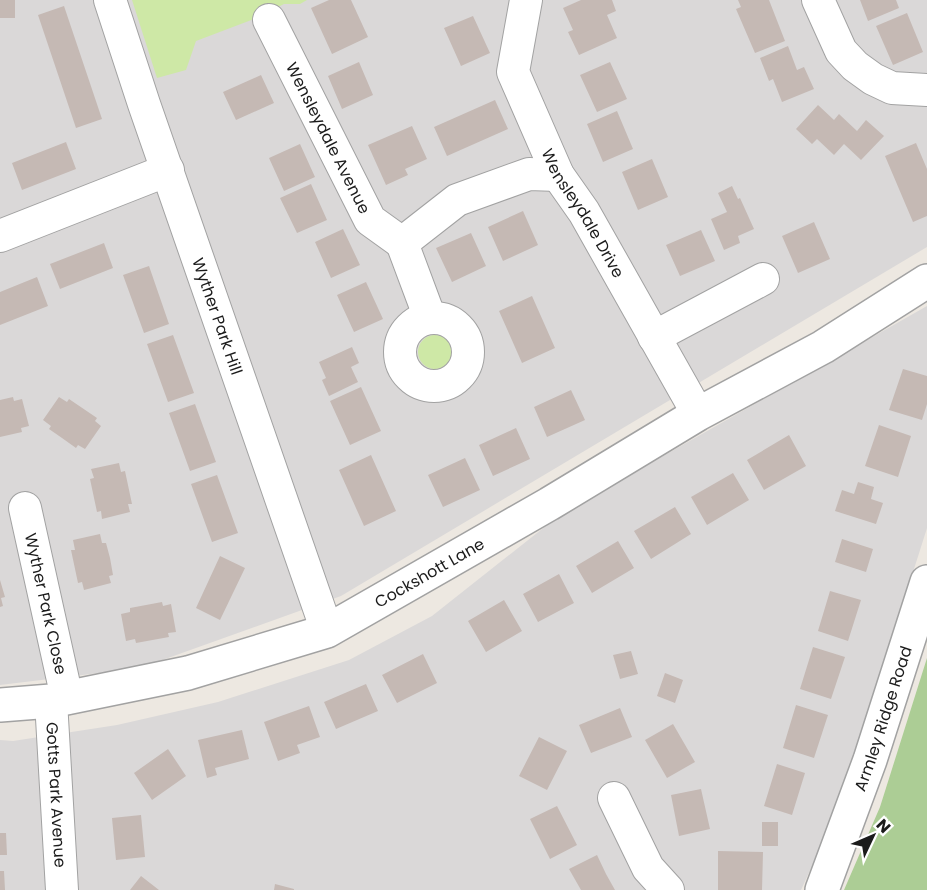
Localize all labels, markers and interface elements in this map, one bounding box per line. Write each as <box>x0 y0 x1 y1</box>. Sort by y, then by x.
street label: Wensleydale Avenue <box>281 58 376 218</box>
street label: Wensleydale Drive <box>536 145 630 282</box>
street label: Wyther Park Hill <box>187 255 249 378</box>
street label: Wyther Park Close <box>19 531 73 677</box>
street label: Cockshott Lane <box>370 532 489 613</box>
street label: Armley Ridge Road <box>848 643 917 794</box>
street label: Gotts Park Avenue <box>41 721 72 868</box>
north arrow <box>843 806 903 866</box>
text: N <box>871 814 896 838</box>

